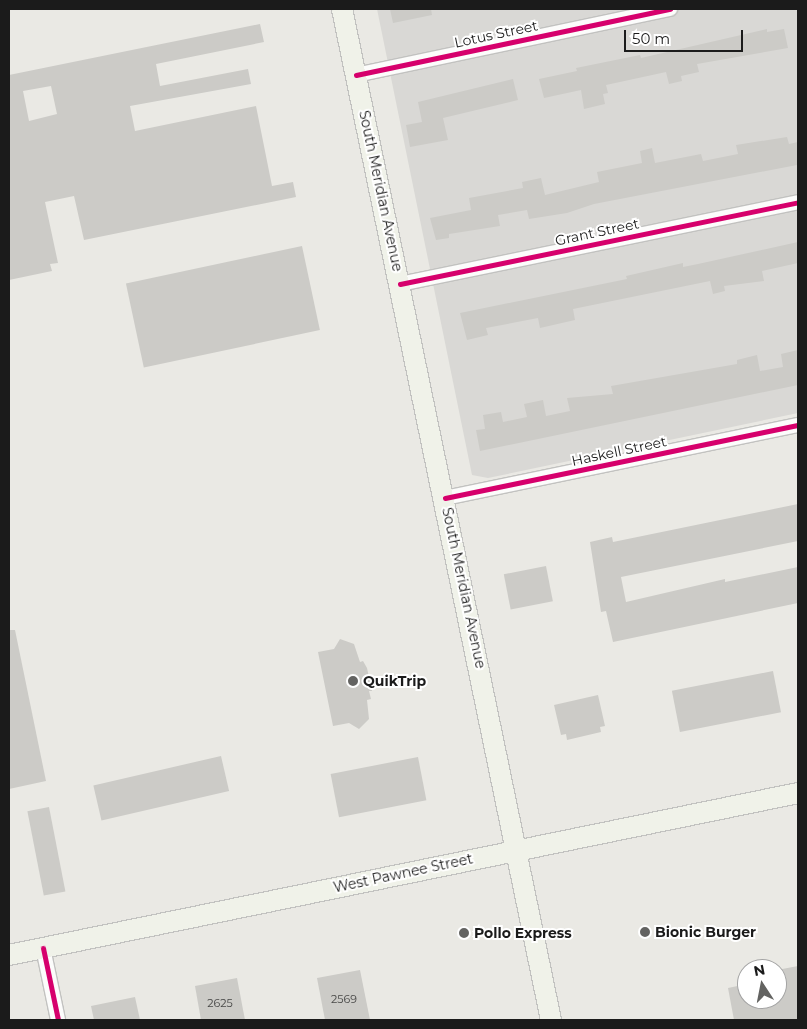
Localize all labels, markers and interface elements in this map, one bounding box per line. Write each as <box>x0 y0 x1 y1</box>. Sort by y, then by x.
street label: Lotus Street <box>453 17 539 51</box>
scale bar <box>627 20 746 52</box>
text: 50 m <box>632 29 670 48</box>
street label: South Meridian Avenue <box>356 109 406 273</box>
street label: Grant Street <box>554 215 640 249</box>
street label: Haskell Street <box>570 433 668 469</box>
street label: South Meridian Avenue <box>439 506 489 670</box>
place label: QuikTrip <box>363 673 426 689</box>
marker: QuikTrip <box>347 675 359 687</box>
street label: West Pawnee Street <box>332 850 474 896</box>
place label: Bionic Burger <box>655 924 756 940</box>
place label: Pollo Express <box>474 925 572 941</box>
marker: Bionic Burger <box>639 926 651 938</box>
marker: Pollo Express <box>458 927 470 939</box>
north arrow <box>737 959 787 1009</box>
text: N <box>752 960 767 980</box>
house number: 2569 <box>331 992 357 1006</box>
house number: 2625 <box>207 996 233 1010</box>

